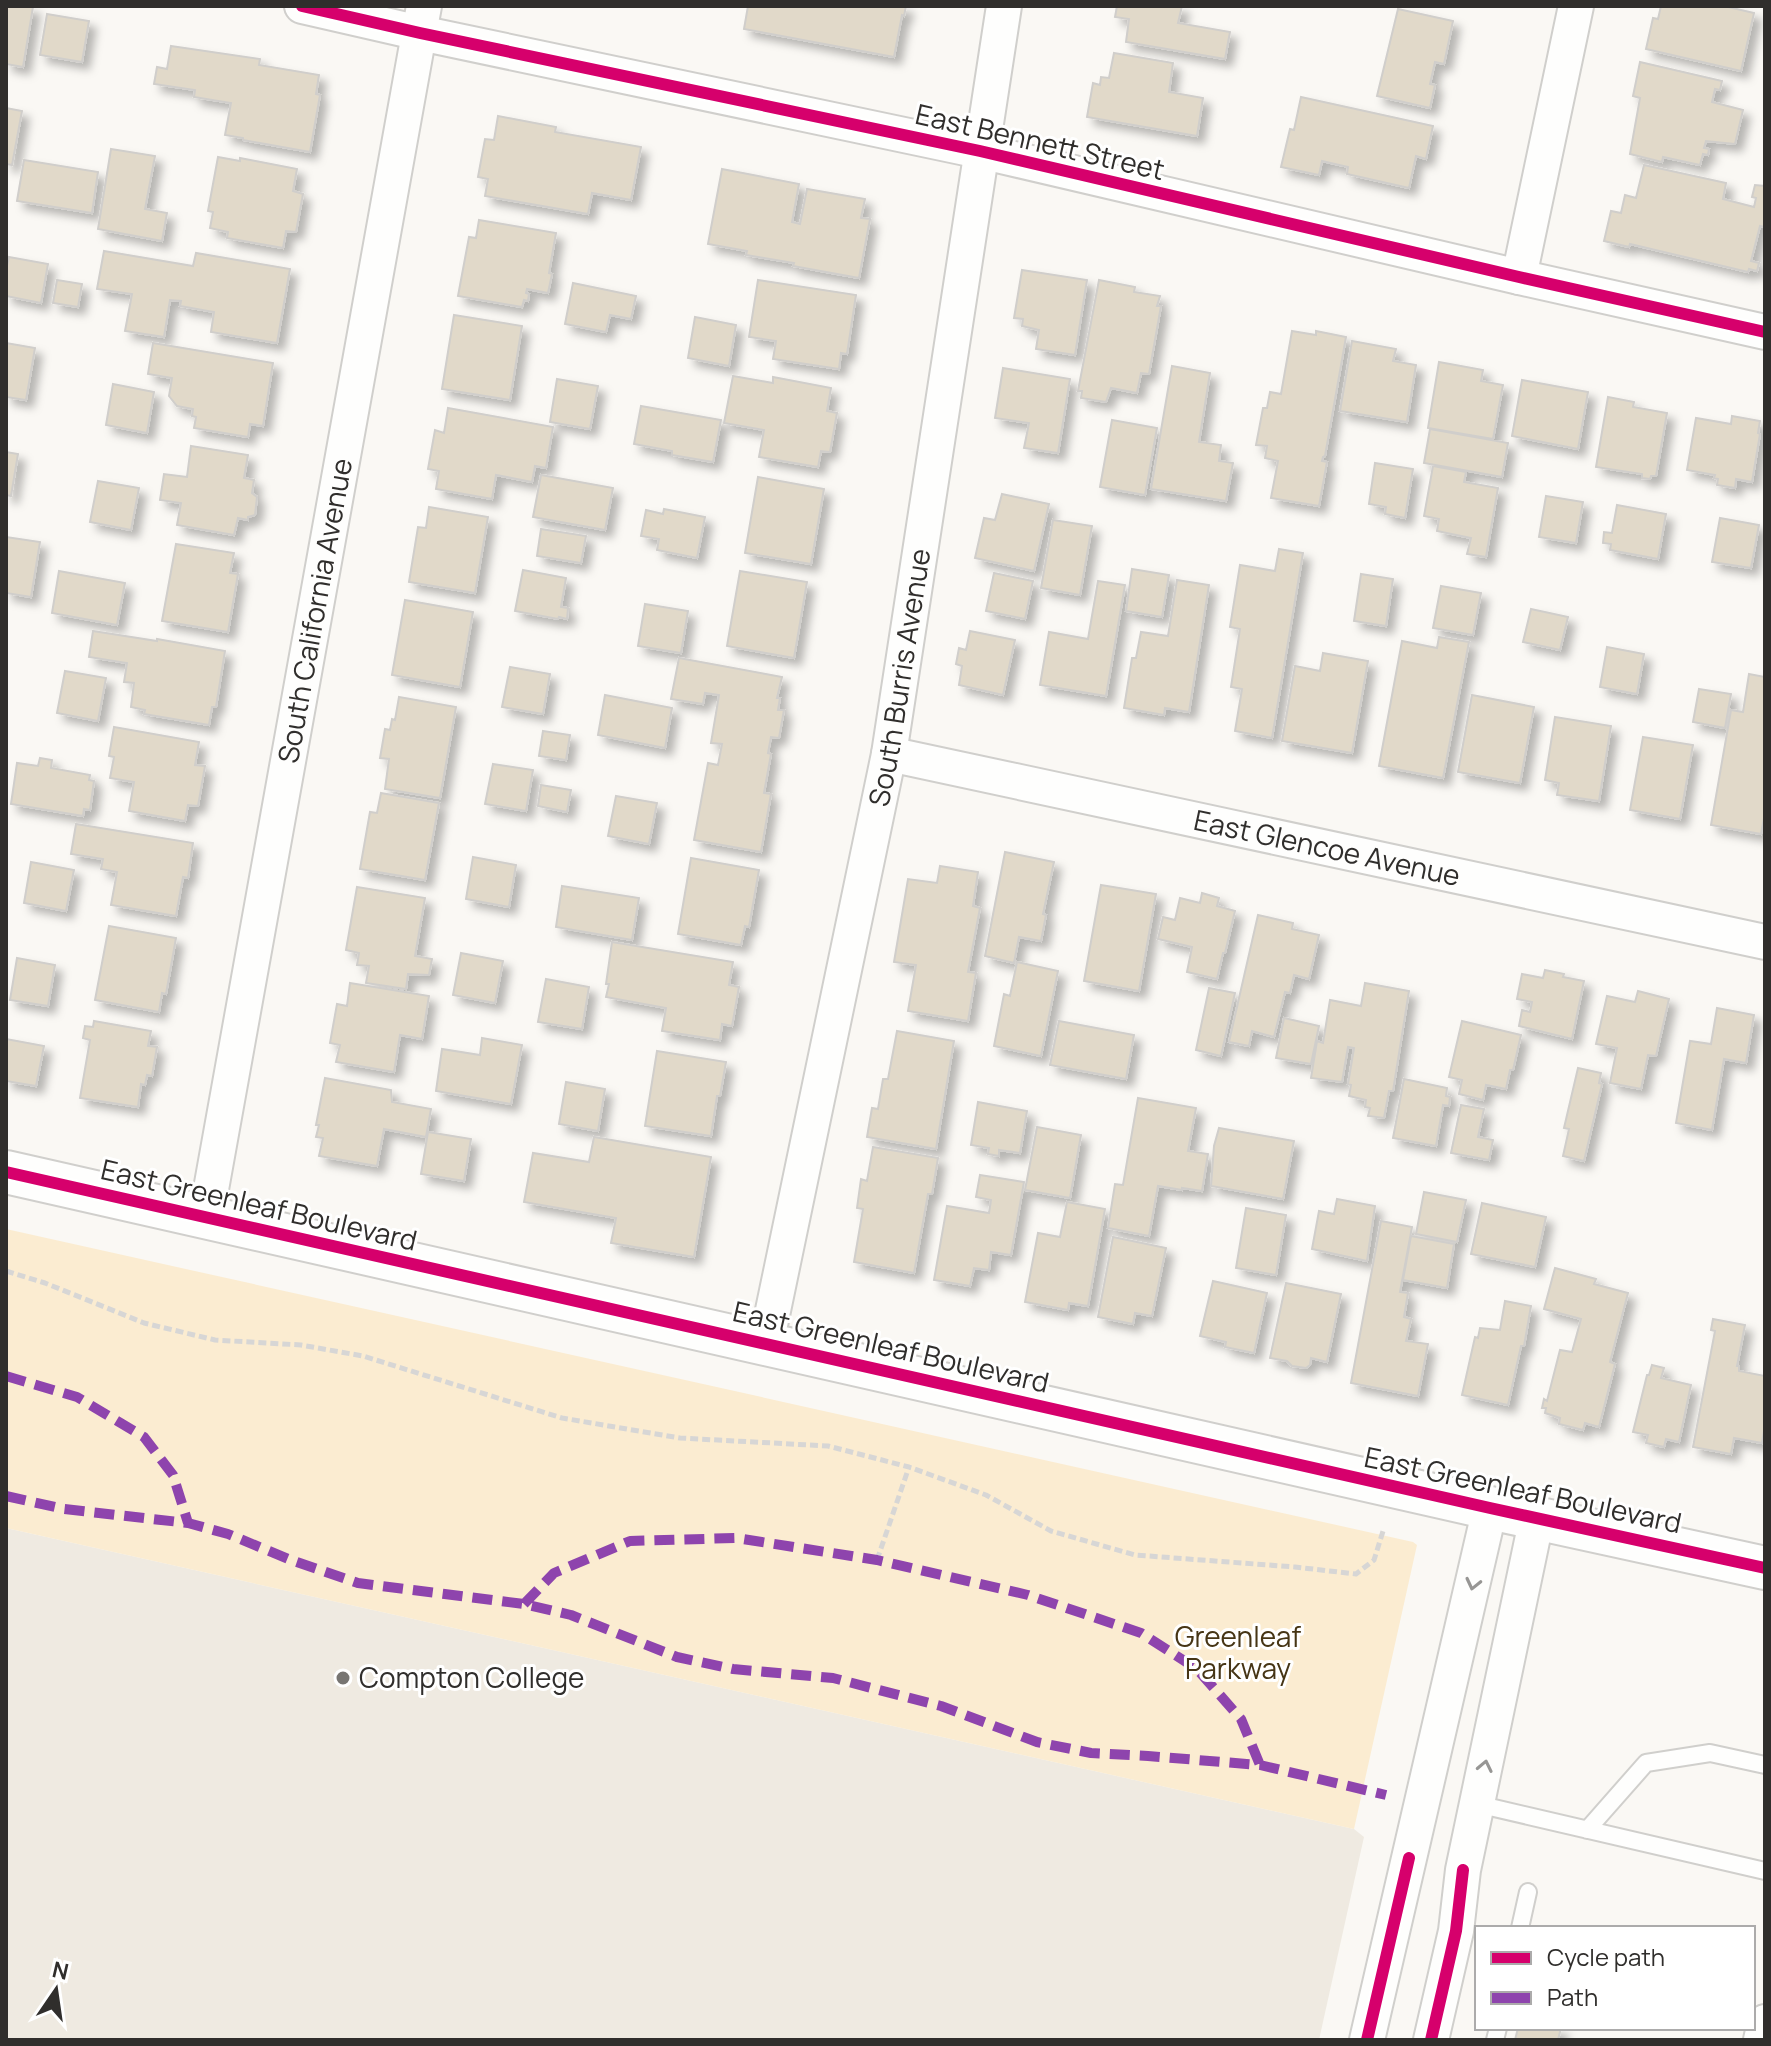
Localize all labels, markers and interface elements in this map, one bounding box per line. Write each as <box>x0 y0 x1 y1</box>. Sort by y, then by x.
street label: East Bennett Street <box>912 94 1168 188</box>
street label: South California Avenue <box>268 455 360 766</box>
street label: South Burris Avenue <box>859 546 938 810</box>
street label: East Glencoe Avenue <box>1191 800 1464 894</box>
street label: East Greenleaf Boulevard <box>97 1149 421 1259</box>
street label: East Greenleaf Boulevard <box>729 1291 1053 1401</box>
street label: East Greenleaf Boulevard <box>1361 1437 1685 1541</box>
one-way arrow <box>1465 1577 1482 1590</box>
park label: Greenleaf Parkway <box>1175 1617 1301 1687</box>
place label: Compton College <box>359 1658 584 1696</box>
marker: Compton College <box>334 1669 352 1687</box>
one-way arrow <box>1476 1760 1493 1773</box>
legend <box>1475 1926 1755 2030</box>
text: Cycle path <box>1547 1940 1665 1973</box>
north arrow <box>16 1950 96 2030</box>
text: N <box>49 1954 72 1987</box>
text: Path <box>1547 1980 1598 2013</box>

